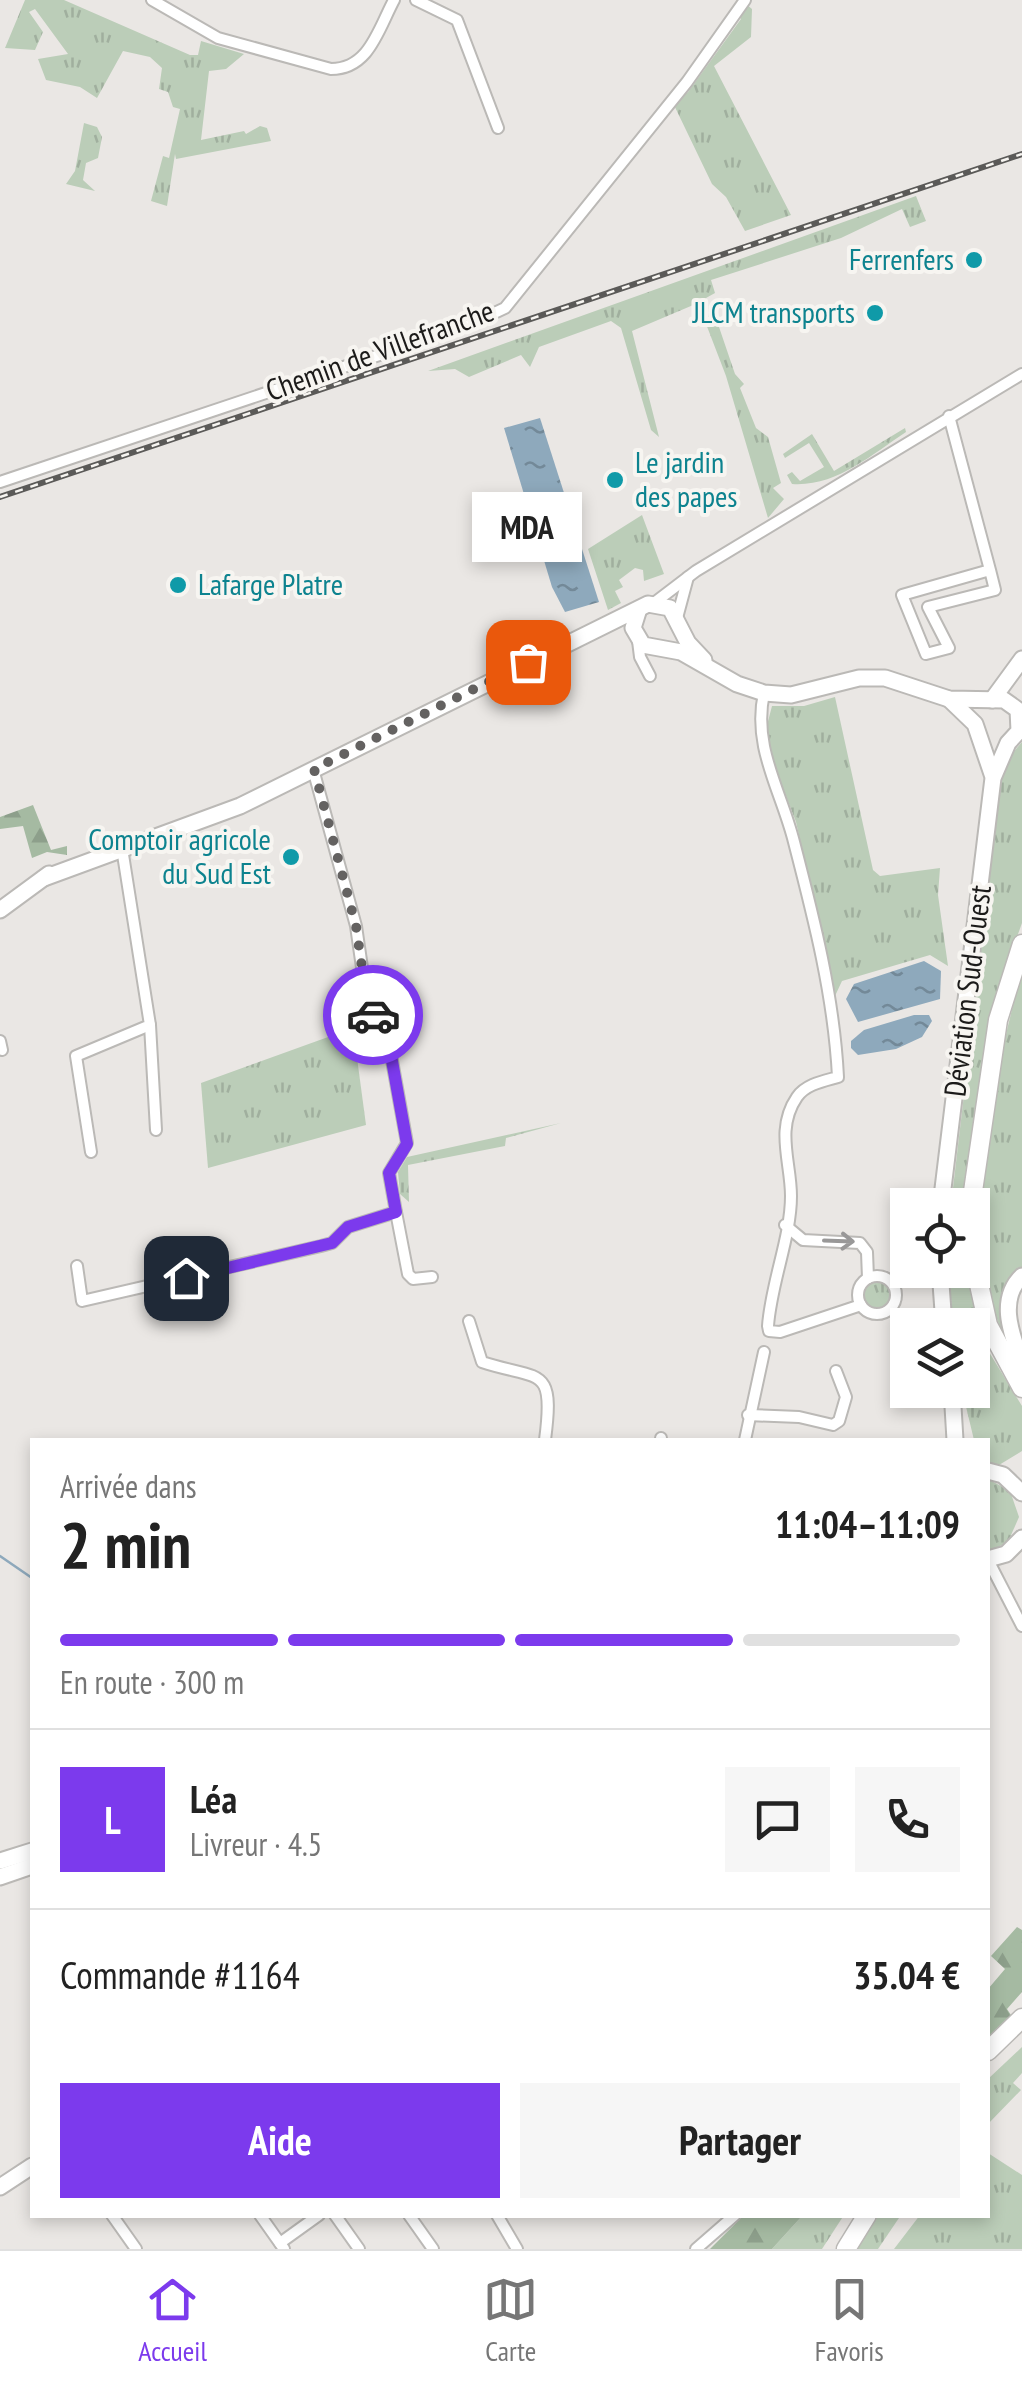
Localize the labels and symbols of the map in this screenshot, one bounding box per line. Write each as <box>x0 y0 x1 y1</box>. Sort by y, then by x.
place label: Ferrenfers <box>849 239 954 278</box>
marker: Ferrenfers <box>963 249 985 271</box>
street label: Chemin de Villefranche <box>260 290 499 409</box>
place label: JLCM transports <box>692 292 855 331</box>
marker: JLCM transports <box>864 302 886 324</box>
place label: Le jardin des papes <box>635 442 738 515</box>
marker: Le jardin des papes <box>604 469 626 491</box>
callout: MDA <box>473 492 583 562</box>
place label: Lafarge Platre <box>198 564 343 603</box>
marker: Lafarge Platre <box>167 574 189 596</box>
pin <box>486 620 571 705</box>
place label: Comptoir agricole du Sud Est <box>88 819 272 892</box>
marker: Comptoir agricole du Sud Est <box>280 846 302 868</box>
street label: Déviation Sud-Ouest <box>934 882 999 1099</box>
courier <box>323 965 423 1065</box>
one-way arrow <box>822 1231 854 1250</box>
pin <box>144 1236 229 1321</box>

